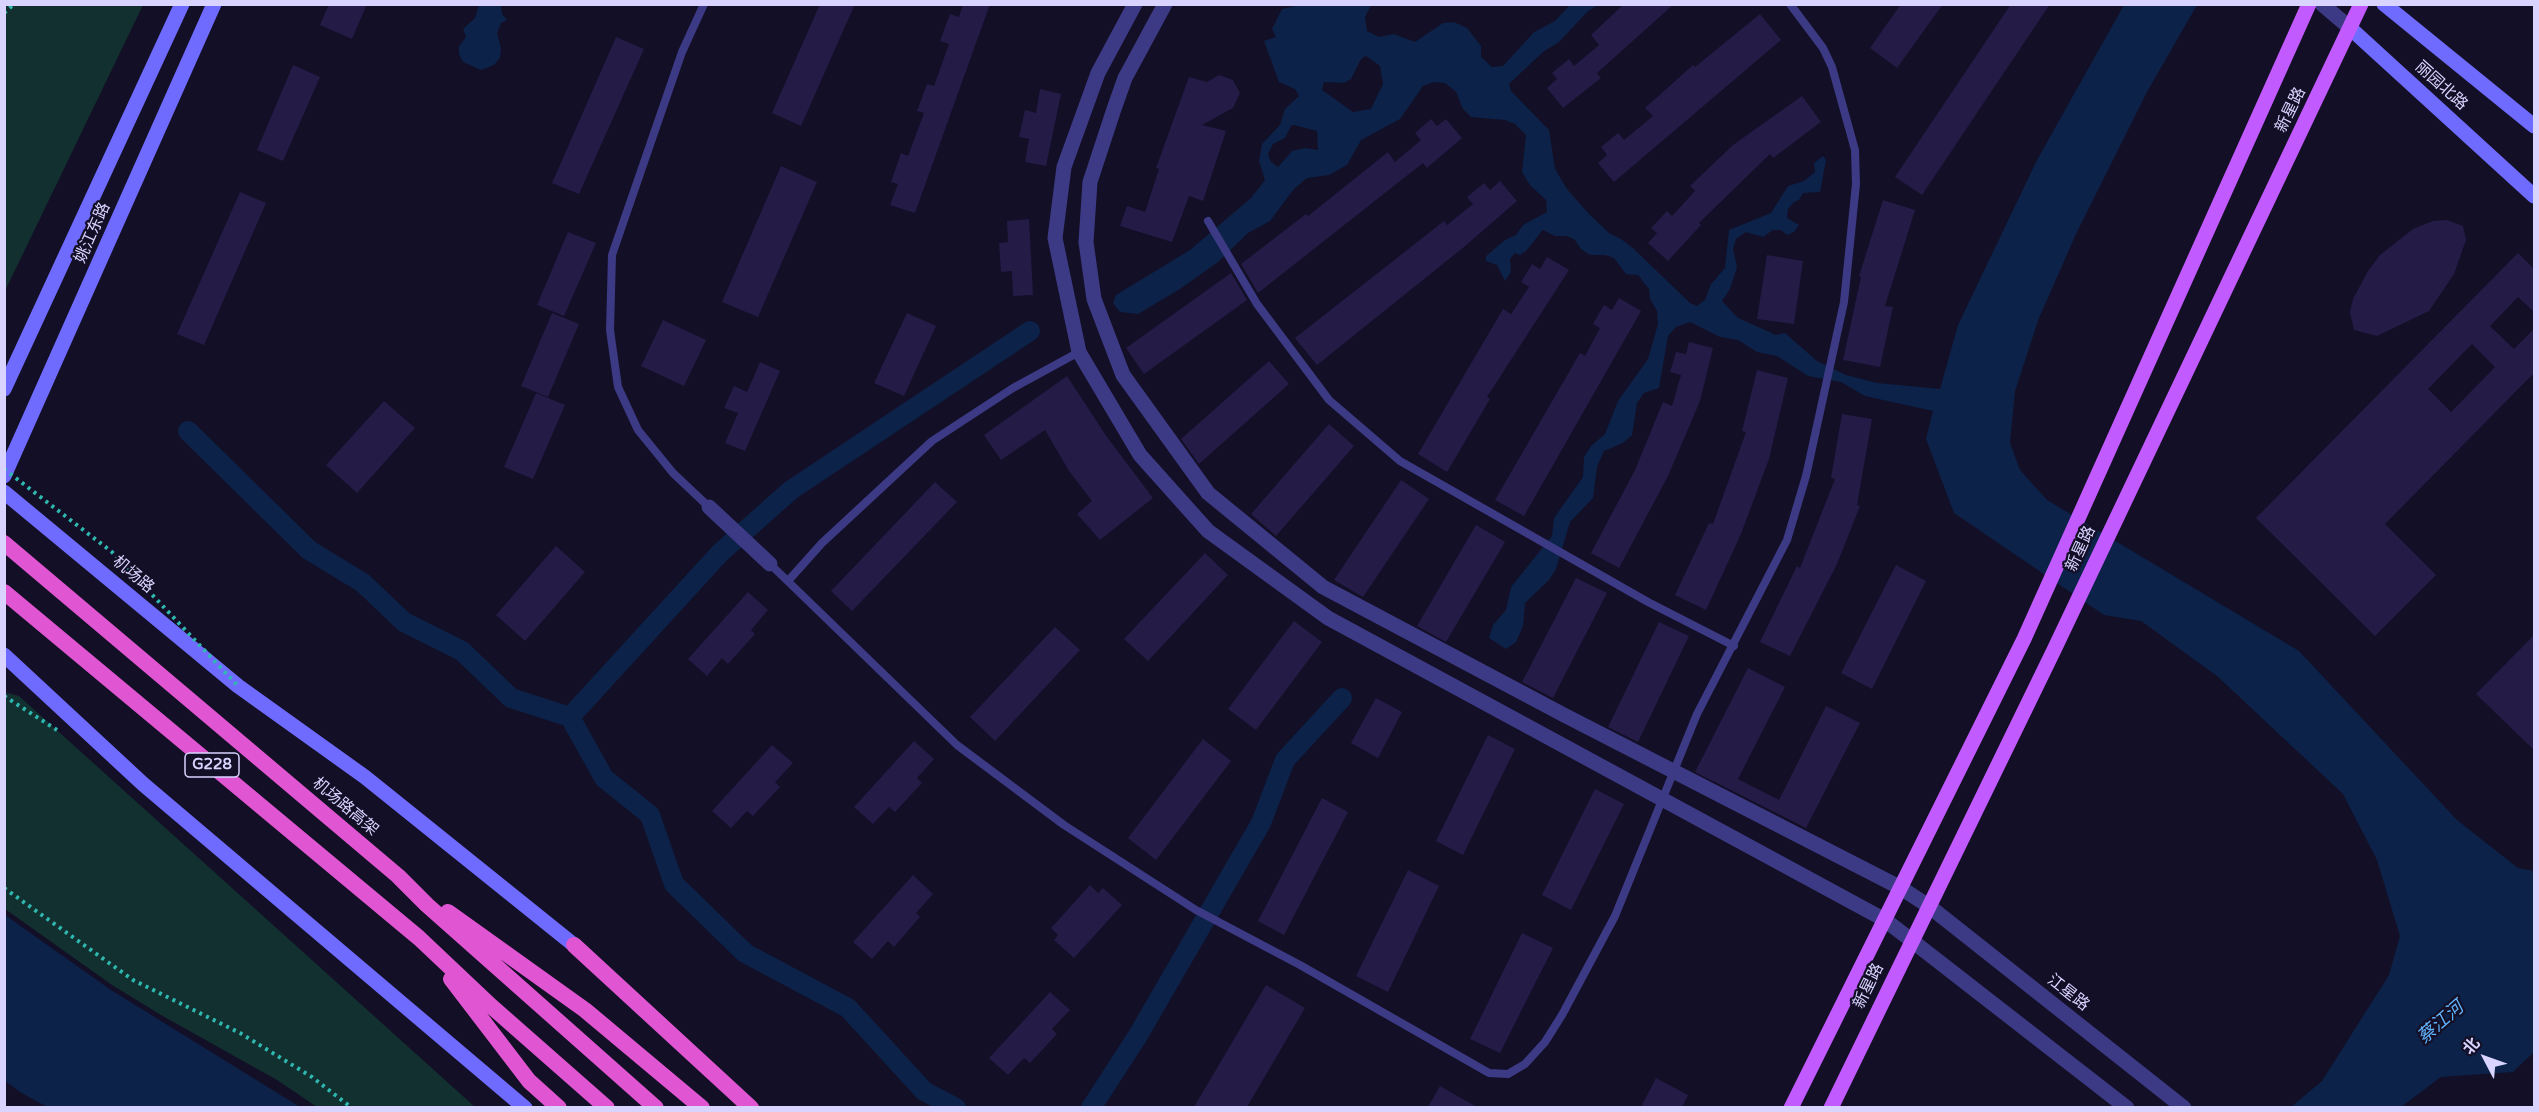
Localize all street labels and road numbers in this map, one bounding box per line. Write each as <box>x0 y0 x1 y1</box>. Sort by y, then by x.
street label: 丽园北路 <box>2411 57 2471 115</box>
street label: 新星路 <box>2272 84 2310 136</box>
street label: 姚江东路 <box>71 200 115 266</box>
street label: 新星路 <box>2062 523 2100 575</box>
street label: 机场路 <box>108 552 158 598</box>
road number: G228 <box>185 753 239 777</box>
street label: 机场路高架 <box>308 774 382 840</box>
street label: 新星路 <box>1850 960 1888 1012</box>
street label: 江星路 <box>2043 971 2093 1015</box>

